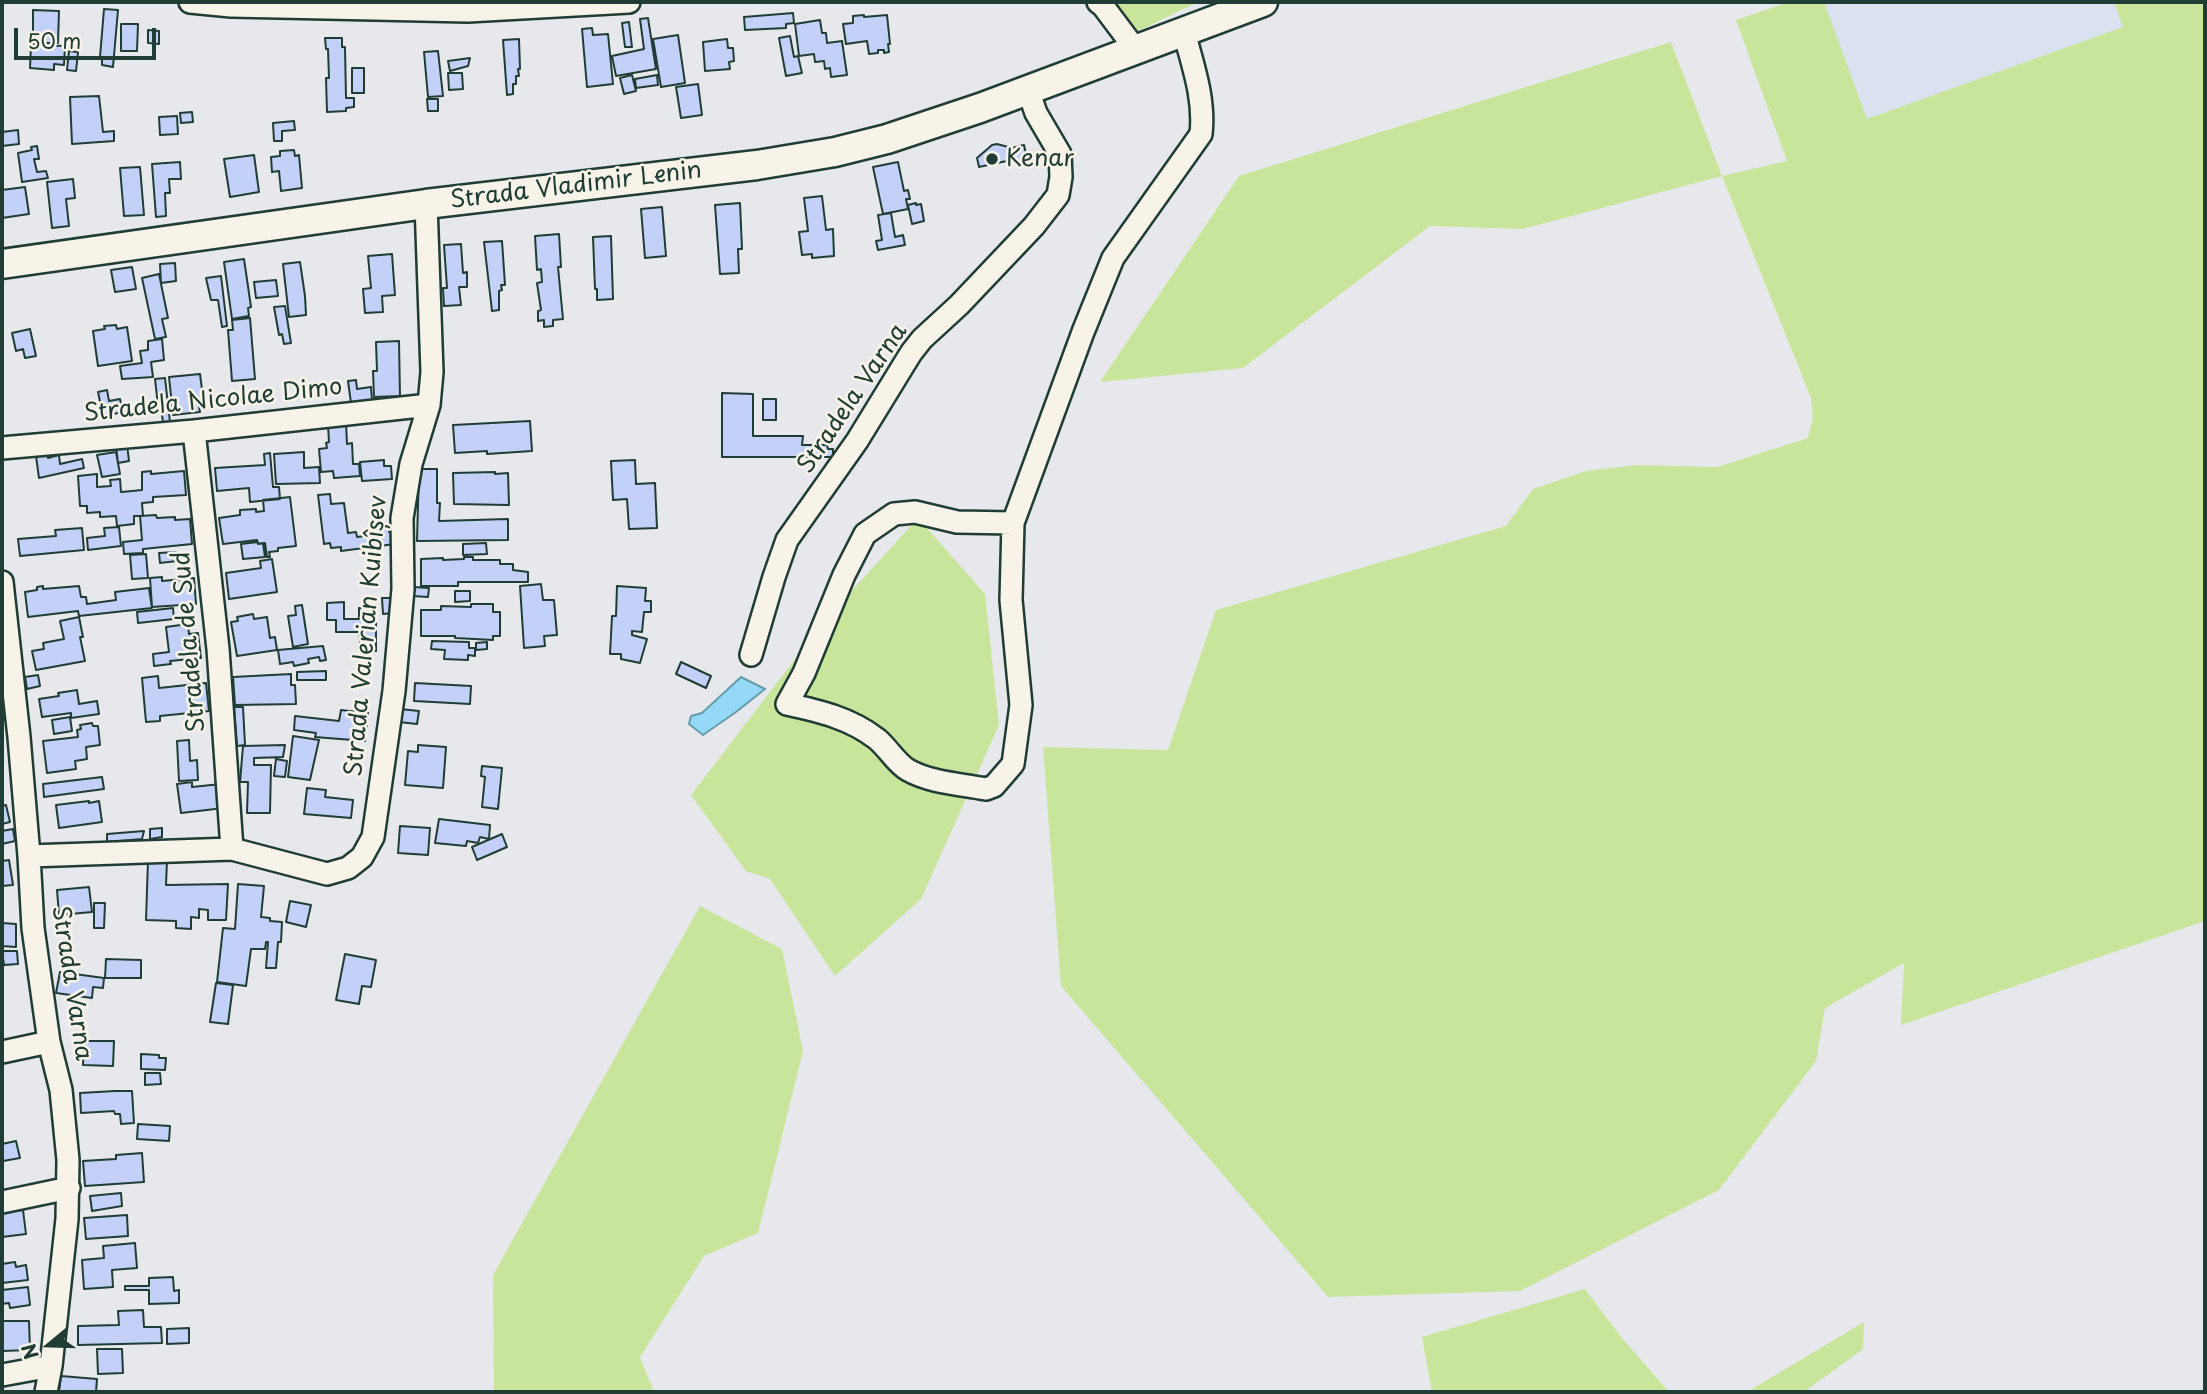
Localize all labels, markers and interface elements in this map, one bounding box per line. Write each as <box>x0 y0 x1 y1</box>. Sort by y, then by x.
scale bar <box>18 14 159 58</box>
text: 50 m <box>27 24 81 56</box>
place label: Kenar <box>1006 145 1074 173</box>
marker: Kenar <box>984 151 1000 167</box>
street label: Strada Vladimir Lenin <box>449 156 703 216</box>
street label: Stradela Varna <box>792 319 914 479</box>
street label: Stradela Nicolae Dimo <box>82 373 344 429</box>
street label: Strada Valerian Kuibîșev <box>340 494 394 778</box>
street label: Stradela de Sud <box>168 550 212 734</box>
street label: Strada Varna <box>45 903 97 1063</box>
north arrow <box>14 1310 84 1380</box>
text: N <box>13 1340 45 1364</box>

